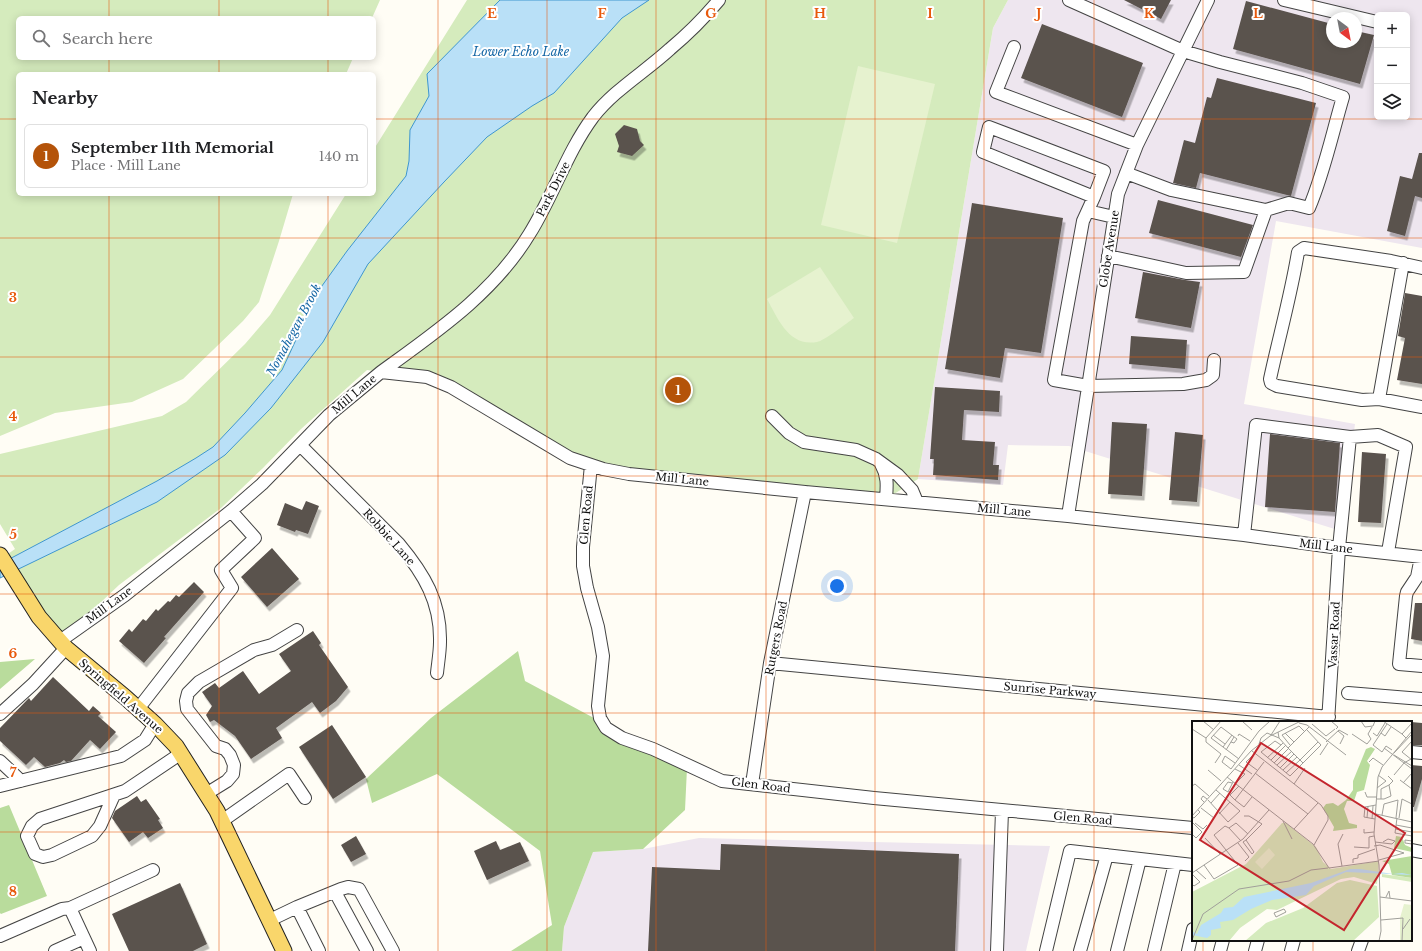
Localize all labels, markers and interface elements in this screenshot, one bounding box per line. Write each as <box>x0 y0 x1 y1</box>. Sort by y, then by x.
text: E <box>487 5 497 22</box>
text: F <box>598 5 607 22</box>
text: G <box>705 5 717 22</box>
text: H <box>814 5 826 22</box>
text: I <box>927 5 933 22</box>
text: J <box>1033 5 1042 22</box>
text: K <box>1144 5 1155 22</box>
text: L <box>1253 5 1263 22</box>
north arrow <box>1326 12 1362 48</box>
map controls <box>1374 12 1410 120</box>
button: + <box>1374 12 1410 48</box>
search box <box>16 16 376 60</box>
icon: search <box>30 27 52 49</box>
text: Search here <box>62 29 153 48</box>
water label: Lower Echo Lake <box>472 44 570 59</box>
button: − <box>1374 48 1410 84</box>
button: layers <box>1374 84 1410 120</box>
text: Nearby <box>32 88 98 109</box>
text: September 11th Memorial <box>71 138 274 157</box>
text: 1 <box>43 148 49 165</box>
text: 140 m <box>319 148 359 165</box>
text: Place · Mill Lane <box>71 157 181 174</box>
street label: Park Drive <box>533 159 573 219</box>
street label: Globe Avenue <box>1096 209 1122 289</box>
water label: Nomahegan Brook <box>262 281 324 379</box>
text: 3 <box>9 289 17 306</box>
street label: Mill Lane <box>329 371 379 417</box>
pin: 1 <box>665 375 691 405</box>
text: 4 <box>9 408 18 425</box>
street label: Mill Lane <box>654 469 710 489</box>
street label: Glen Road <box>576 484 596 545</box>
street label: Mill Lane <box>976 501 1032 519</box>
street label: Robbie Lane <box>360 506 418 568</box>
text: 5 <box>9 526 17 543</box>
street label: Mill Lane <box>1298 536 1354 556</box>
your location <box>827 576 847 596</box>
street label: Mill Lane <box>83 583 135 627</box>
street label: Rutgers Road <box>762 599 790 676</box>
street label: Vassar Road <box>1325 601 1343 670</box>
text: 6 <box>9 645 18 662</box>
street label: Springfield Avenue <box>76 656 166 736</box>
street label: Sunrise Parkway <box>1003 679 1097 701</box>
inset map <box>1192 721 1412 941</box>
text: 7 <box>10 764 17 781</box>
street label: Glen Road <box>731 774 792 796</box>
street label: Glen Road <box>1053 808 1114 828</box>
text: 8 <box>9 883 17 900</box>

